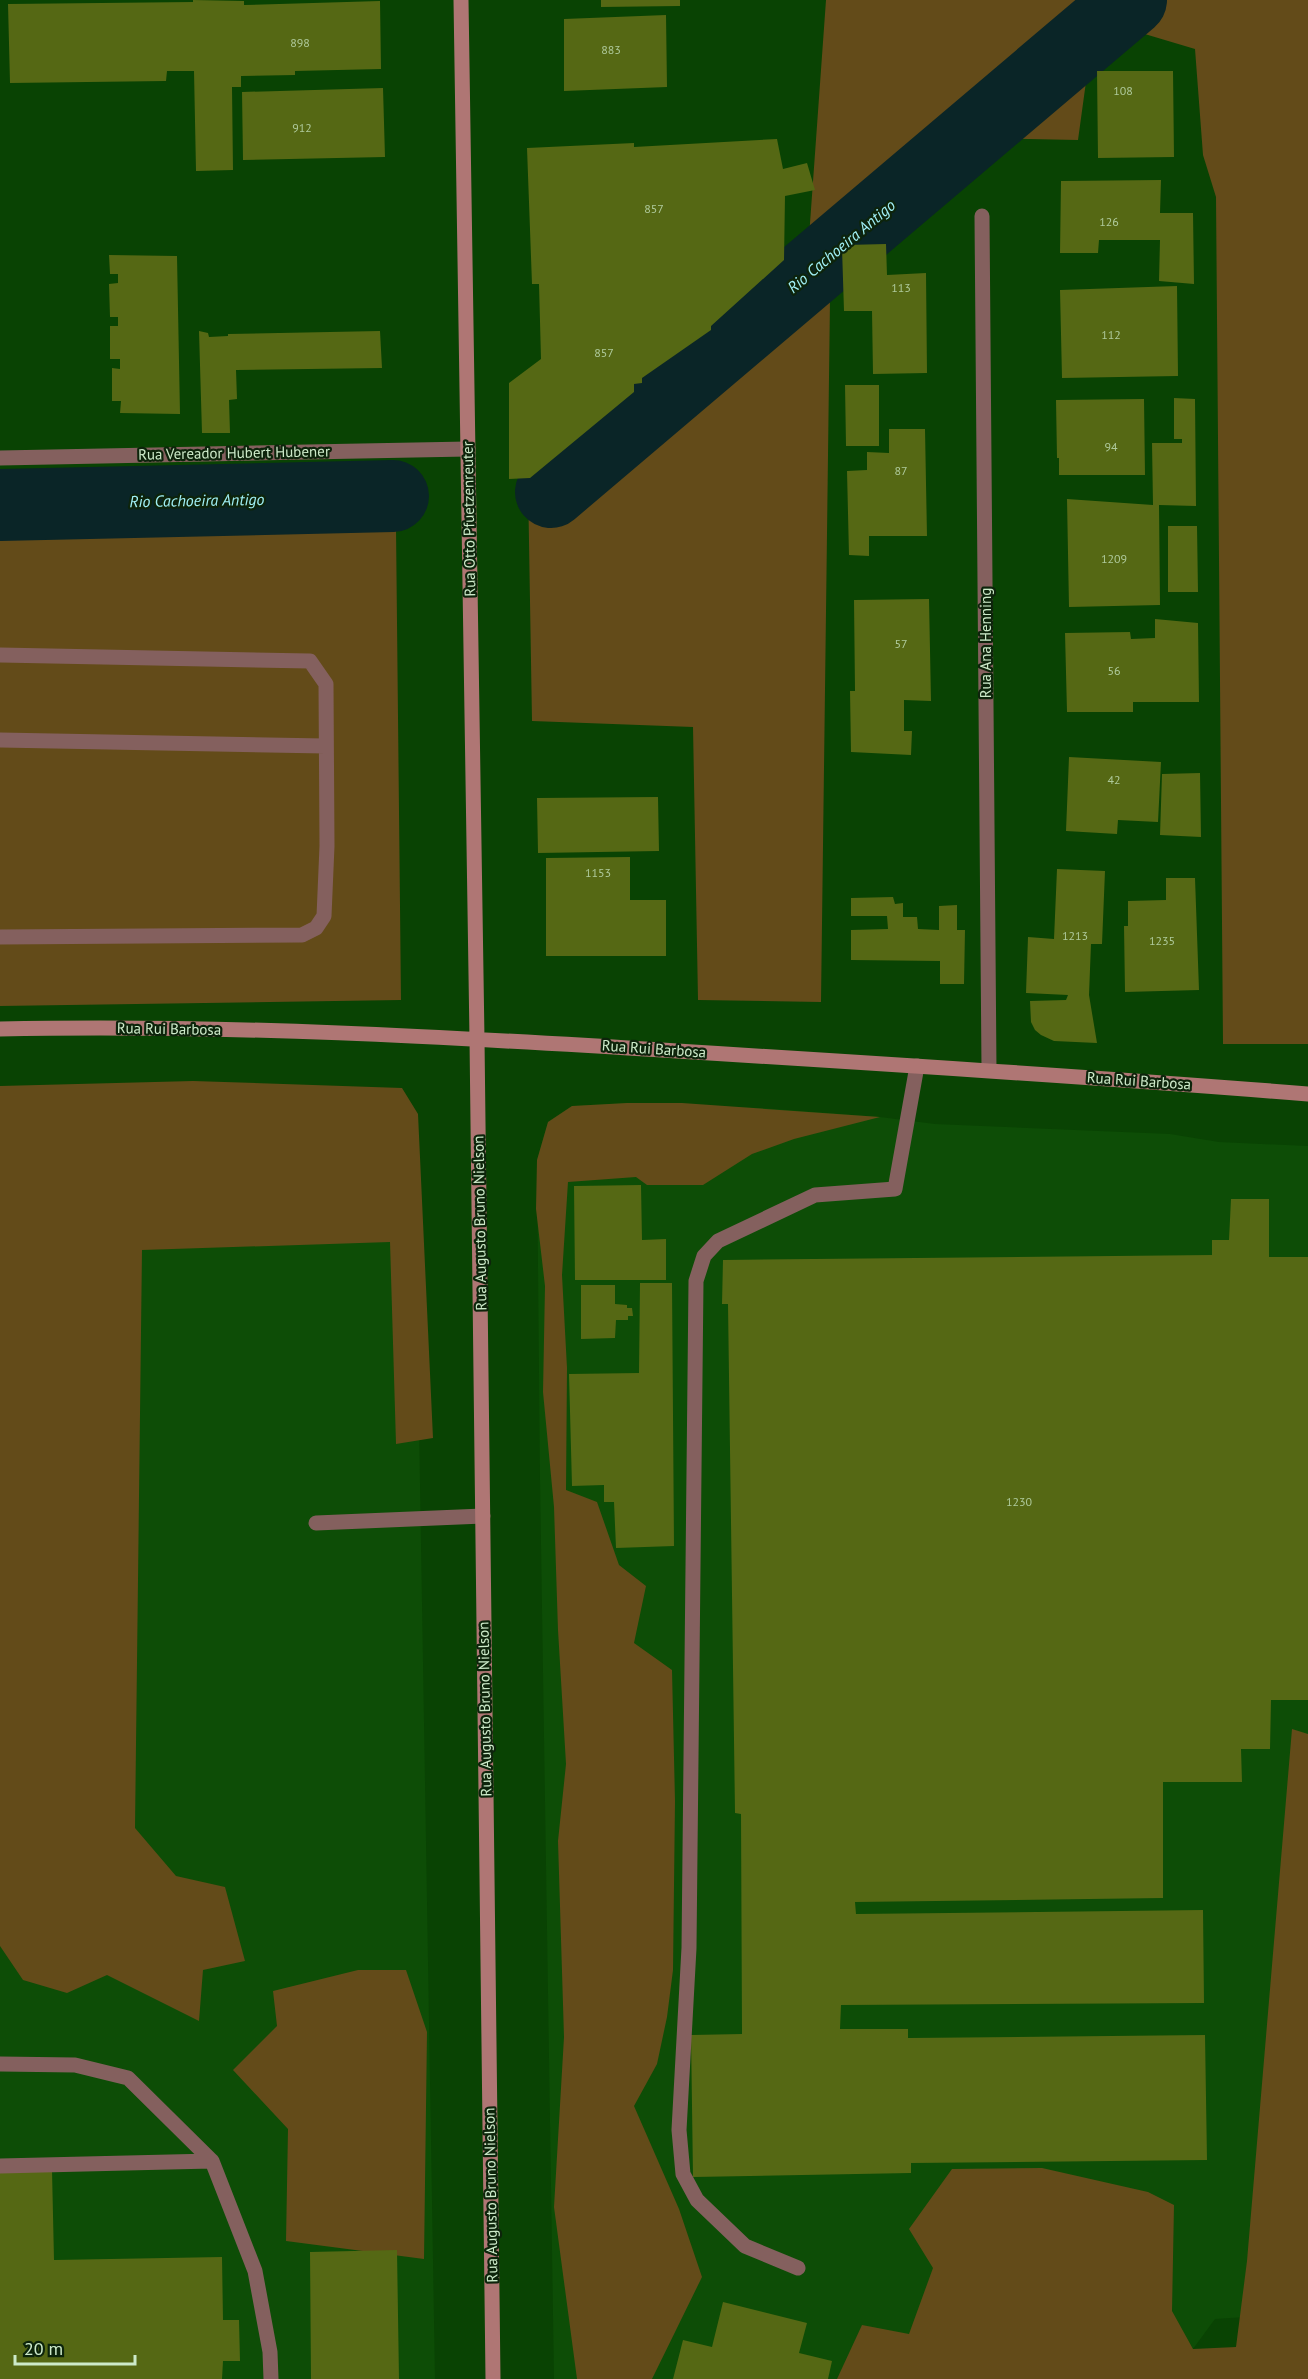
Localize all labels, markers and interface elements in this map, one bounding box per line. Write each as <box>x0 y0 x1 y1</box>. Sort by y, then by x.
house number: 898 <box>290 35 310 50</box>
house number: 883 <box>601 42 621 57</box>
house number: 108 <box>1113 83 1133 98</box>
house number: 912 <box>292 120 312 135</box>
water label: Rio Cachoeira Antigo <box>783 195 899 297</box>
house number: 857 <box>644 201 664 216</box>
house number: 126 <box>1099 214 1119 229</box>
house number: 113 <box>891 280 911 295</box>
house number: 112 <box>1101 327 1121 342</box>
house number: 857 <box>594 345 614 360</box>
house number: 94 <box>1104 439 1118 454</box>
street label: Rua Vereador Hubert Hubener <box>138 441 330 464</box>
street label: Rua Otto Pfuetzenreuter <box>458 441 479 597</box>
house number: 87 <box>894 463 908 478</box>
water label: Rio Cachoeira Antigo <box>129 489 265 511</box>
house number: 1209 <box>1101 551 1127 566</box>
street label: Rua Ana Henning <box>976 588 995 698</box>
house number: 57 <box>894 636 908 651</box>
house number: 56 <box>1107 663 1121 678</box>
house number: 42 <box>1107 772 1121 787</box>
house number: 1153 <box>585 865 611 880</box>
house number: 1213 <box>1062 928 1088 943</box>
house number: 1235 <box>1149 933 1175 948</box>
street label: Rua Rui Barbosa <box>117 1018 221 1039</box>
street label: Rua Rui Barbosa <box>601 1035 707 1062</box>
street label: Rua Rui Barbosa <box>1086 1067 1192 1094</box>
street label: Rua Augusto Bruno Nielson <box>468 1135 491 1311</box>
house number: 1230 <box>1006 1494 1033 1509</box>
street label: Rua Augusto Bruno Nielson <box>473 1621 496 1797</box>
street label: Rua Augusto Bruno Nielson <box>479 2107 502 2283</box>
scale bar <box>15 2328 135 2366</box>
text: 20 m <box>24 2337 63 2360</box>

